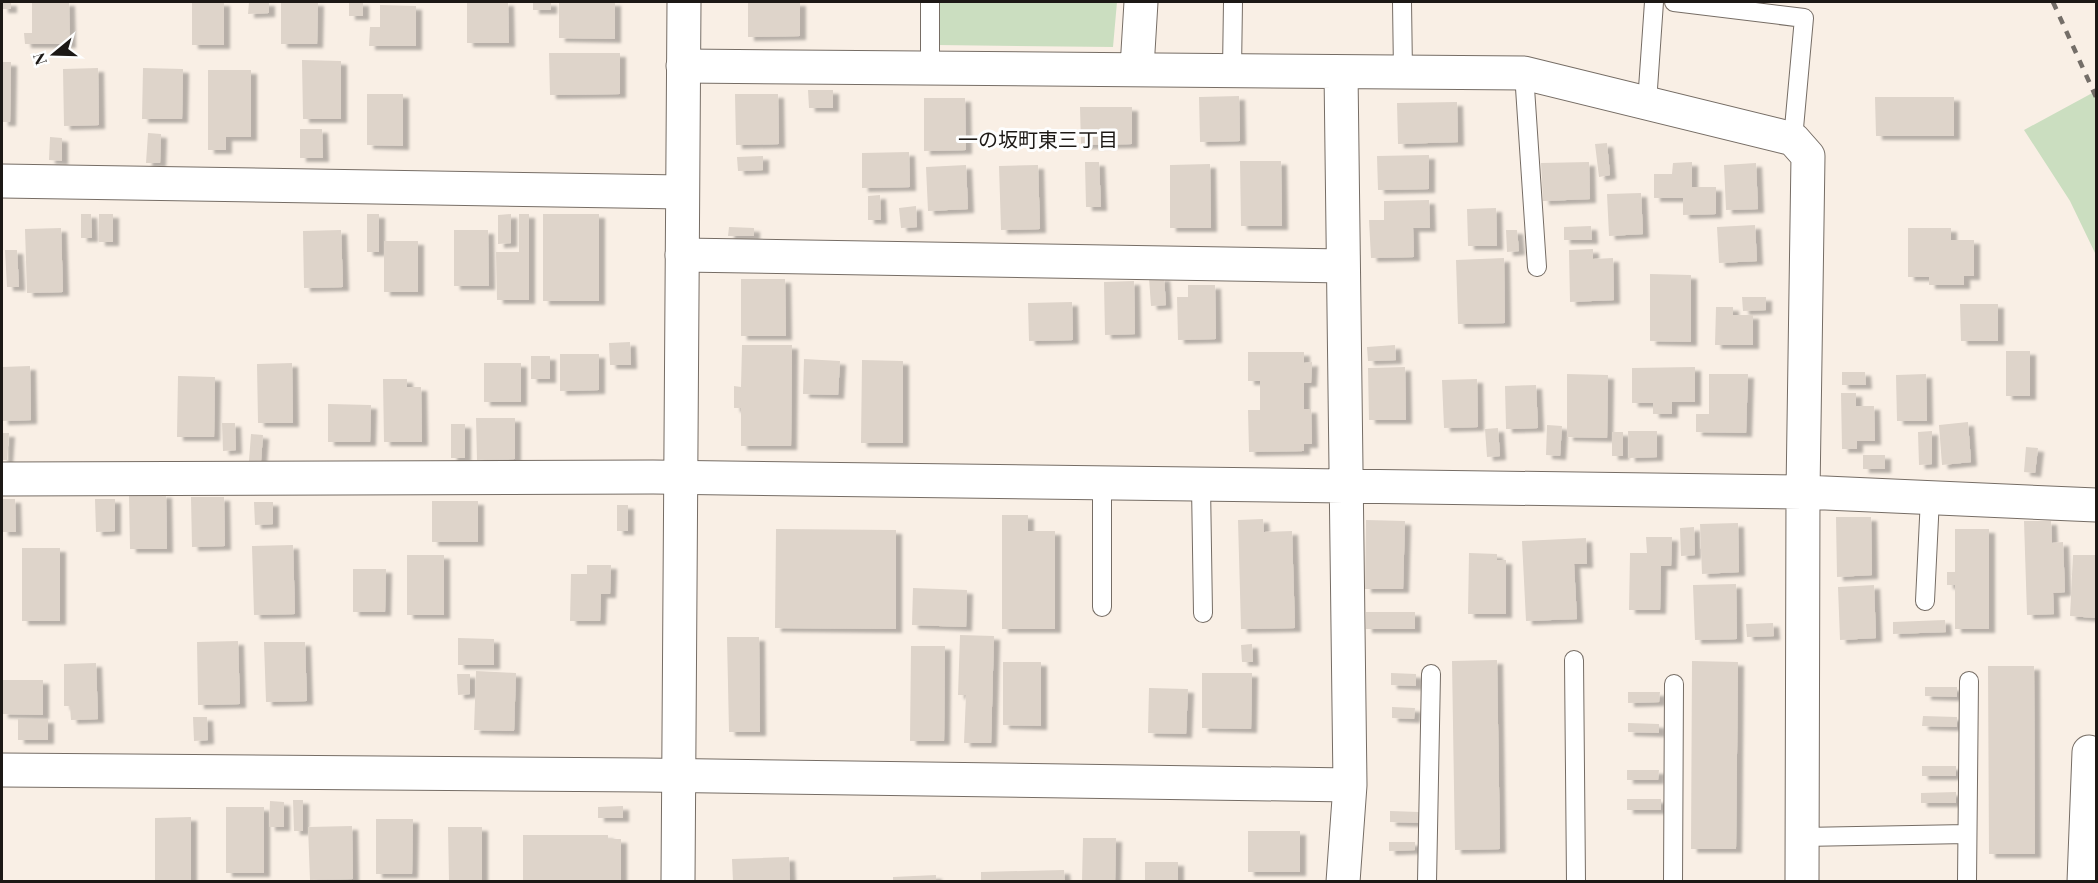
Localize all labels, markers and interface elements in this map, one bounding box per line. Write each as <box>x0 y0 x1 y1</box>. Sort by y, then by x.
north arrow <box>24 24 84 84</box>
text: N <box>27 50 51 68</box>
district label: 一の坂町東三丁目 <box>958 125 1118 152</box>

